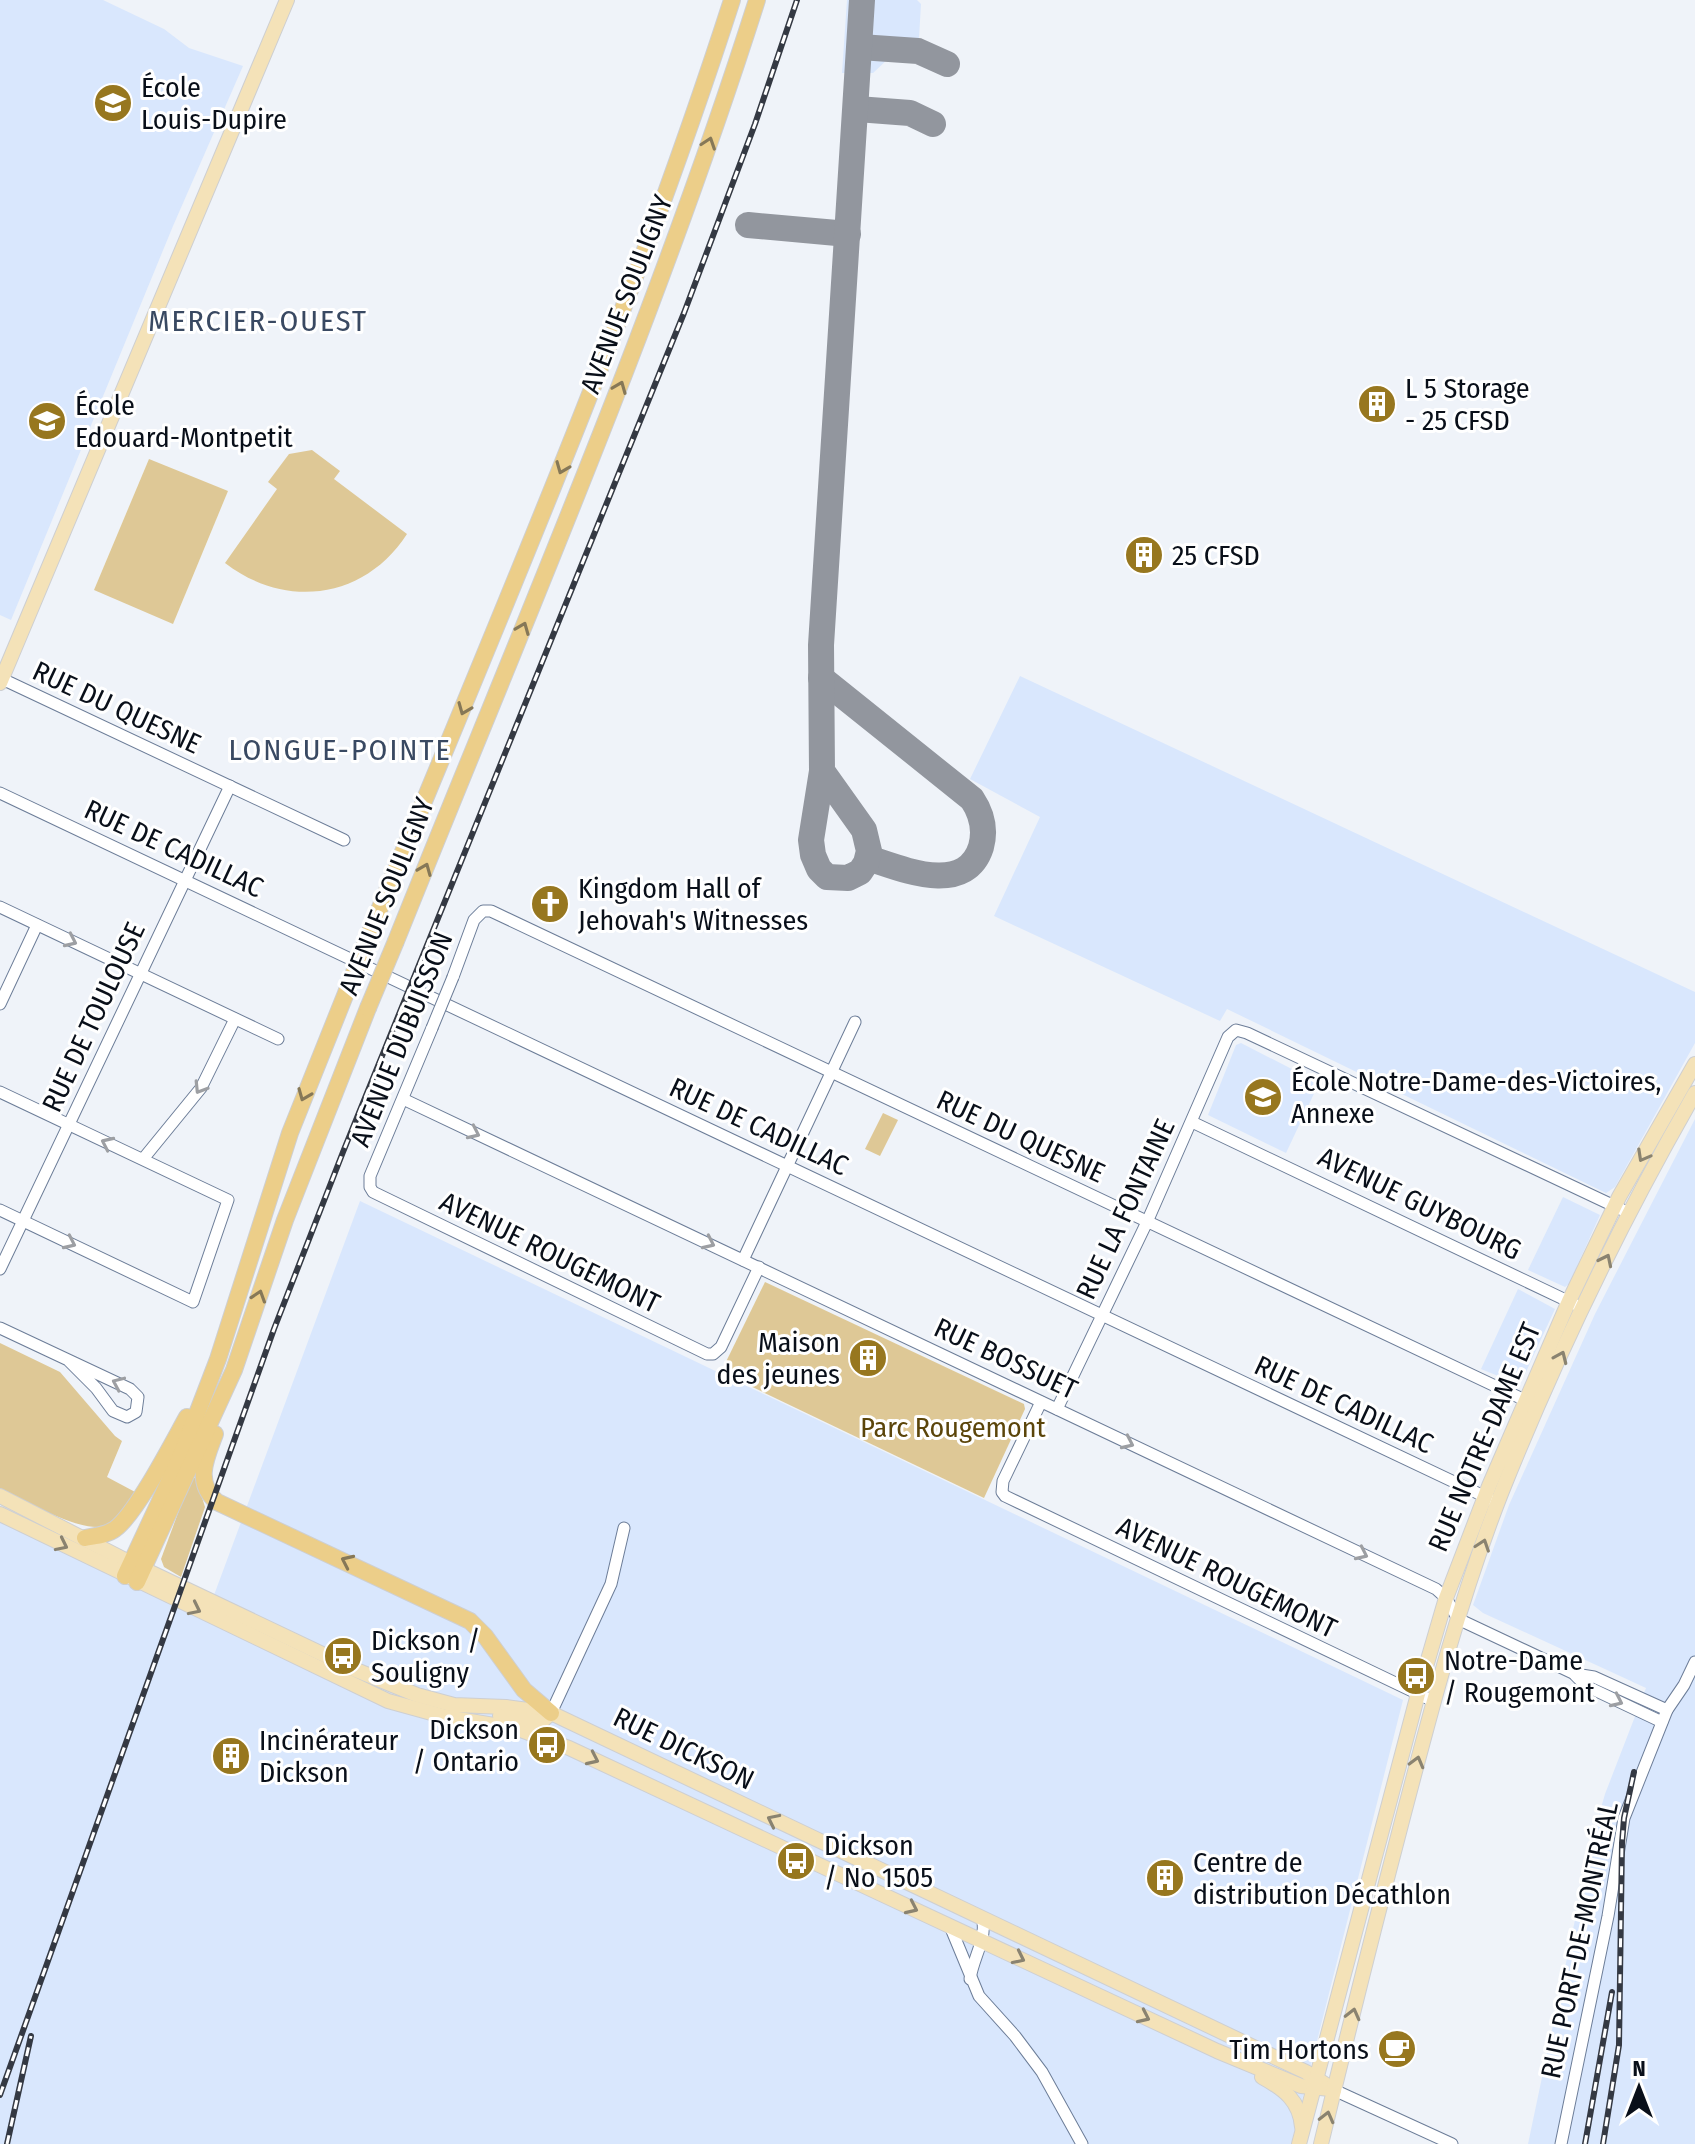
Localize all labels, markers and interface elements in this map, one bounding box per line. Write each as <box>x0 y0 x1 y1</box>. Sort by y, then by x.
place label: École Louis-Dupire <box>141 71 287 136</box>
school or university icon: École Louis-Dupire <box>92 82 134 124</box>
one-way arrow <box>700 136 716 150</box>
street label: AVENUE SOULIGNY <box>574 190 679 398</box>
district label: MERCIER-OUEST <box>148 303 368 339</box>
place label: L 5 Storage - 25 CFSD <box>1405 372 1530 437</box>
one-way arrow <box>610 381 627 395</box>
building icon: L 5 Storage - 25 CFSD <box>1356 383 1398 425</box>
place label: École Edouard-Montpetit <box>75 389 293 454</box>
school or university icon: École Edouard-Montpetit <box>26 400 68 442</box>
one-way arrow <box>555 460 572 474</box>
building icon: 25 CFSD <box>1123 534 1165 576</box>
place label: 25 CFSD <box>1172 539 1260 572</box>
one-way arrow <box>513 622 530 636</box>
street label: RUE DU QUESNE <box>28 654 206 761</box>
one-way arrow <box>457 701 474 715</box>
district label: LONGUE-POINTE <box>229 732 451 768</box>
street label: RUE DE CADILLAC <box>79 793 268 904</box>
street label: AVENUE SOULIGNY <box>332 793 441 1000</box>
one-way arrow <box>415 863 432 877</box>
place label: Kingdom Hall of Jehovah's Witnesses <box>578 872 808 937</box>
church icon: Kingdom Hall of Jehovah's Witnesses <box>529 883 571 925</box>
street label: RUE DE TOULOUSE <box>35 917 152 1117</box>
street label: AVENUE DUBUISSON <box>343 927 460 1151</box>
one-way arrow <box>62 931 77 947</box>
place label: École Notre-Dame-des-Victoires, Annexe <box>1291 1065 1661 1130</box>
street label: RUE DE CADILLAC <box>664 1071 853 1182</box>
school or university icon: École Notre-Dame-des-Victoires, Annexe <box>1242 1076 1284 1118</box>
one-way arrow <box>194 1079 209 1094</box>
street label: RUE DU QUESNE <box>932 1083 1110 1190</box>
one-way arrow <box>297 1087 314 1101</box>
street label: RUE LA FONTAINE <box>1069 1114 1182 1305</box>
one-way arrow <box>465 1123 480 1139</box>
one-way arrow <box>101 1137 115 1153</box>
street label: AVENUE GUYBOURG <box>1313 1140 1527 1267</box>
one-way arrow <box>1637 1147 1653 1162</box>
street label: AVENUE ROUGEMONT <box>435 1185 665 1320</box>
one-way arrow <box>62 1233 77 1249</box>
one-way arrow <box>700 1233 715 1249</box>
one-way arrow <box>1596 1254 1612 1269</box>
one-way arrow <box>250 1290 266 1304</box>
street label: RUE BOSSUET <box>929 1311 1083 1406</box>
street label: RUE NOTRE-DAME EST <box>1421 1318 1548 1557</box>
place label: Maison des jeunes <box>717 1326 840 1391</box>
building icon: Maison des jeunes <box>847 1337 889 1379</box>
street label: RUE DE CADILLAC <box>1249 1349 1438 1460</box>
one-way arrow <box>1551 1351 1567 1365</box>
one-way arrow <box>111 1377 126 1393</box>
park label: Parc Rougemont <box>860 1411 1047 1444</box>
one-way arrow <box>1119 1433 1134 1449</box>
street label: AVENUE ROUGEMONT <box>1112 1510 1342 1645</box>
one-way arrow <box>54 1535 69 1551</box>
one-way arrow <box>1473 1539 1490 1553</box>
one-way arrow <box>1354 1544 1369 1560</box>
one-way arrow <box>341 1555 356 1571</box>
one-way arrow <box>187 1599 202 1615</box>
place label: Dickson / Souligny <box>371 1624 480 1689</box>
bus stop icon: Dickson / Souligny <box>322 1635 364 1677</box>
place label: Notre-Dame / Rougemont <box>1444 1644 1595 1709</box>
bus stop icon: Notre-Dame / Rougemont <box>1395 1655 1437 1697</box>
one-way arrow <box>1608 1691 1623 1707</box>
street label: RUE DICKSON <box>608 1700 759 1797</box>
place label: Dickson / Ontario <box>413 1713 519 1778</box>
place label: Incinérateur Dickson <box>259 1724 399 1789</box>
bus stop icon: Dickson / Ontario <box>526 1724 568 1766</box>
building icon: Incinérateur Dickson <box>210 1735 252 1777</box>
one-way arrow <box>585 1749 599 1765</box>
one-way arrow <box>1408 1756 1425 1770</box>
street label: RUE PORT-DE-MONTRÉAL <box>1534 1798 1625 2081</box>
one-way arrow <box>767 1814 781 1830</box>
place label: Dickson / No 1505 <box>824 1829 933 1894</box>
bus stop icon: Dickson / No 1505 <box>775 1840 817 1882</box>
place label: Centre de distribution Décathlon <box>1193 1846 1451 1911</box>
building icon: Centre de distribution Décathlon <box>1144 1857 1186 1899</box>
one-way arrow <box>904 1898 919 1914</box>
one-way arrow <box>1011 1948 1026 1964</box>
one-way arrow <box>1135 2007 1150 2023</box>
one-way arrow <box>1343 2008 1360 2022</box>
cafe icon: Tim Hortons <box>1376 2028 1418 2070</box>
place label: Tim Hortons <box>1229 2033 1369 2066</box>
north arrow <box>1599 2048 1679 2128</box>
text: N <box>1632 2055 1646 2082</box>
one-way arrow <box>1318 2110 1335 2124</box>

